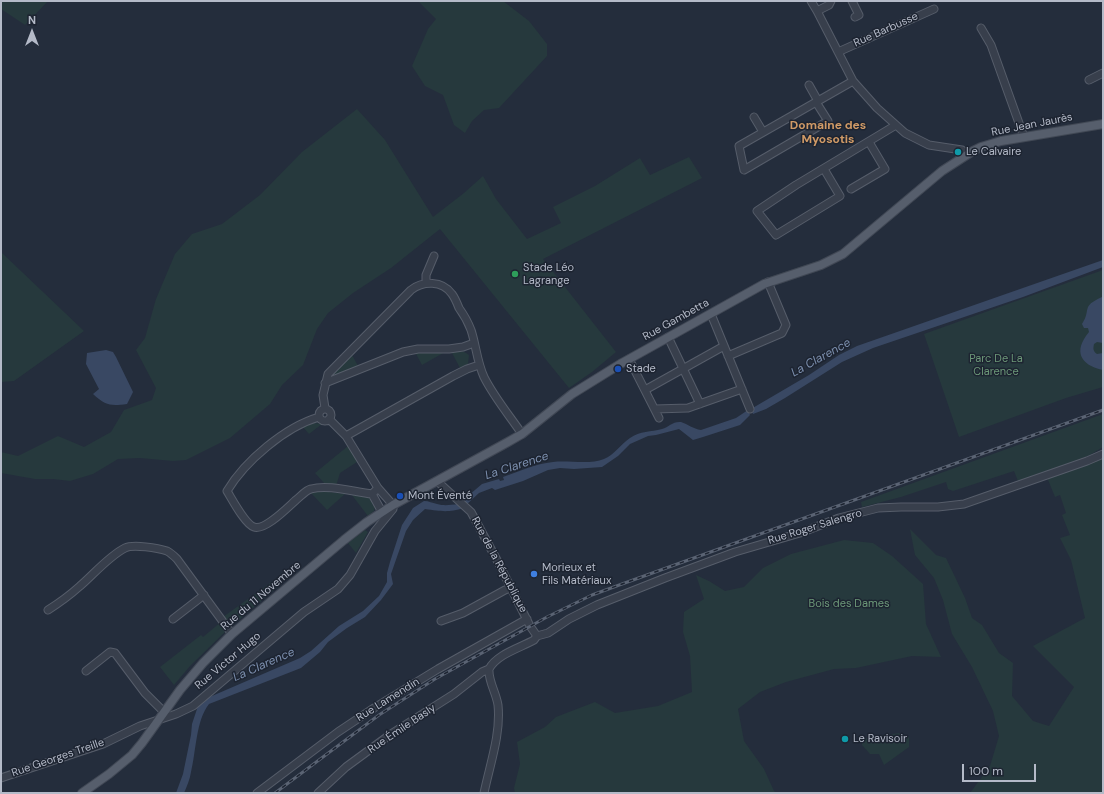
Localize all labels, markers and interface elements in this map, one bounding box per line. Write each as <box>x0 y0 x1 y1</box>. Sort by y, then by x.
street label: Rue Barbusse <box>852 10 920 50</box>
north arrow <box>12 12 52 52</box>
text: N <box>28 13 36 27</box>
street label: Rue Jean Jaurès <box>990 111 1074 139</box>
district label: Domaine des Myosotis <box>790 119 866 147</box>
place label: Le Calvaire <box>966 145 1021 159</box>
marker: Le Calvaire <box>953 147 963 157</box>
place label: Stade Léo Lagrange <box>523 261 574 287</box>
marker: Stade Léo Lagrange <box>510 269 520 279</box>
street label: Rue Gambetta <box>641 296 711 344</box>
water label: La Clarence <box>789 336 853 380</box>
park label: Parc De La Clarence <box>969 352 1023 378</box>
place label: Stade <box>626 362 656 376</box>
marker: Stade <box>613 364 623 374</box>
water label: La Clarence <box>483 449 551 483</box>
place label: Mont Éventé <box>408 489 472 503</box>
marker: Mont Éventé <box>395 491 405 501</box>
street label: Rue Roger Salengro <box>766 506 864 548</box>
street label: Rue de la République <box>468 515 530 615</box>
street label: Rue du 11 Novembre <box>218 559 304 633</box>
place label: Morieux et Fils Matériaux <box>542 561 611 587</box>
marker: Morieux et Fils Matériaux <box>529 569 539 579</box>
park label: Bois des Dames <box>809 597 889 611</box>
street label: Rue Victor Hugo <box>192 630 264 692</box>
water label: La Clarence <box>231 645 297 685</box>
street label: Rue Lamendin <box>354 675 422 725</box>
street label: Rue Émile Basly <box>366 701 438 757</box>
place label: Le Ravisoir <box>853 732 907 746</box>
marker: Le Ravisoir <box>840 734 850 744</box>
street label: Rue Georges Treille <box>10 736 106 780</box>
scale bar <box>964 756 1038 782</box>
text: 100 m <box>969 763 1003 779</box>

